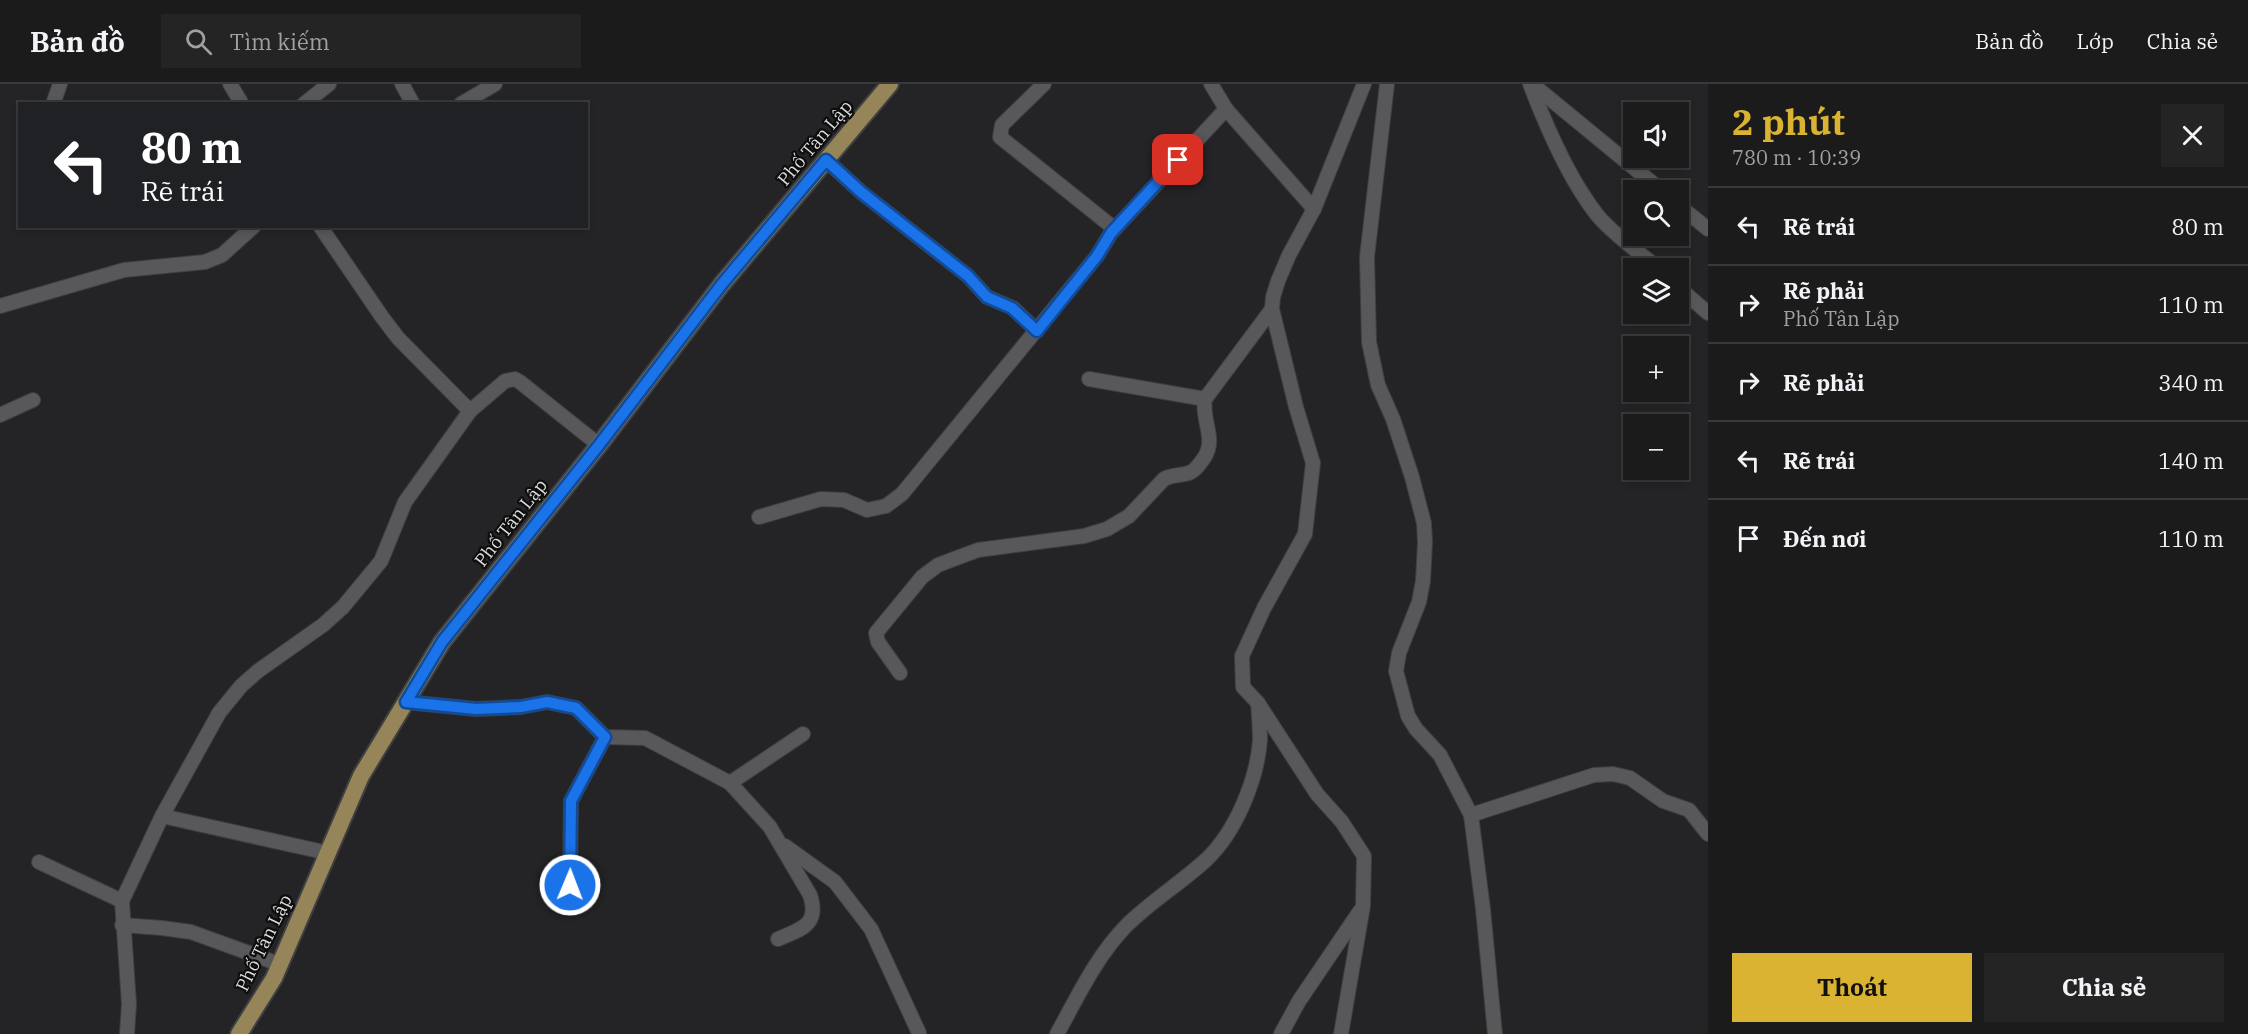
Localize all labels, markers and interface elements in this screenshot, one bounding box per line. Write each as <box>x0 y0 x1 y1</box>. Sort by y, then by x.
search box <box>161 14 581 68</box>
text: Bản đồ <box>30 23 125 60</box>
icon: search <box>182 25 215 58</box>
text: Tìm kiếm <box>230 27 330 56</box>
text: Bản đồ <box>1975 27 2044 55</box>
text: Lớp <box>2077 27 2114 55</box>
text: Chia sẻ <box>2147 27 2218 55</box>
street label: Phố Tân Lập <box>772 95 857 190</box>
text: 2 phút <box>1732 98 1845 145</box>
map controls <box>1623 102 1689 480</box>
button: sound <box>1623 102 1689 168</box>
button: close <box>2161 104 2224 167</box>
text: 80 m <box>141 120 242 175</box>
icon: left <box>42 126 120 204</box>
pin <box>1152 134 1203 185</box>
icon: arrive <box>1161 143 1194 176</box>
text: 780 m · 10:39 <box>1732 144 1861 171</box>
text: Rẽ trái <box>141 173 224 208</box>
button: search <box>1623 180 1689 246</box>
icon: left <box>1732 210 1765 243</box>
text: Rẽ trái <box>1783 212 1855 241</box>
text: 80 m <box>2172 212 2224 241</box>
button: layers <box>1623 258 1689 324</box>
text: Rẽ phải <box>1783 276 1864 305</box>
icon: right <box>1732 288 1765 321</box>
text: 110 m <box>2158 290 2224 319</box>
text: Phố Tân Lập <box>1783 305 1900 332</box>
button: + <box>1623 336 1689 402</box>
icon: right <box>1732 366 1765 399</box>
text: Rẽ phải <box>1783 368 1864 397</box>
text: 340 m <box>2158 368 2224 397</box>
button: − <box>1623 414 1689 480</box>
icon: left <box>1732 444 1765 477</box>
text: Rẽ trái <box>1783 446 1855 475</box>
text: 140 m <box>2158 446 2224 475</box>
street label: Phố Tân Lập <box>469 474 552 571</box>
icon: arrive <box>1732 522 1765 555</box>
text: Đến nơi <box>1783 524 1866 553</box>
text: 110 m <box>2158 524 2224 553</box>
position arrow <box>538 853 602 917</box>
street label: Phố Tân Lập <box>230 891 297 995</box>
button: Thoát <box>1732 953 1972 1022</box>
button: Chia sẻ <box>1984 953 2224 1022</box>

